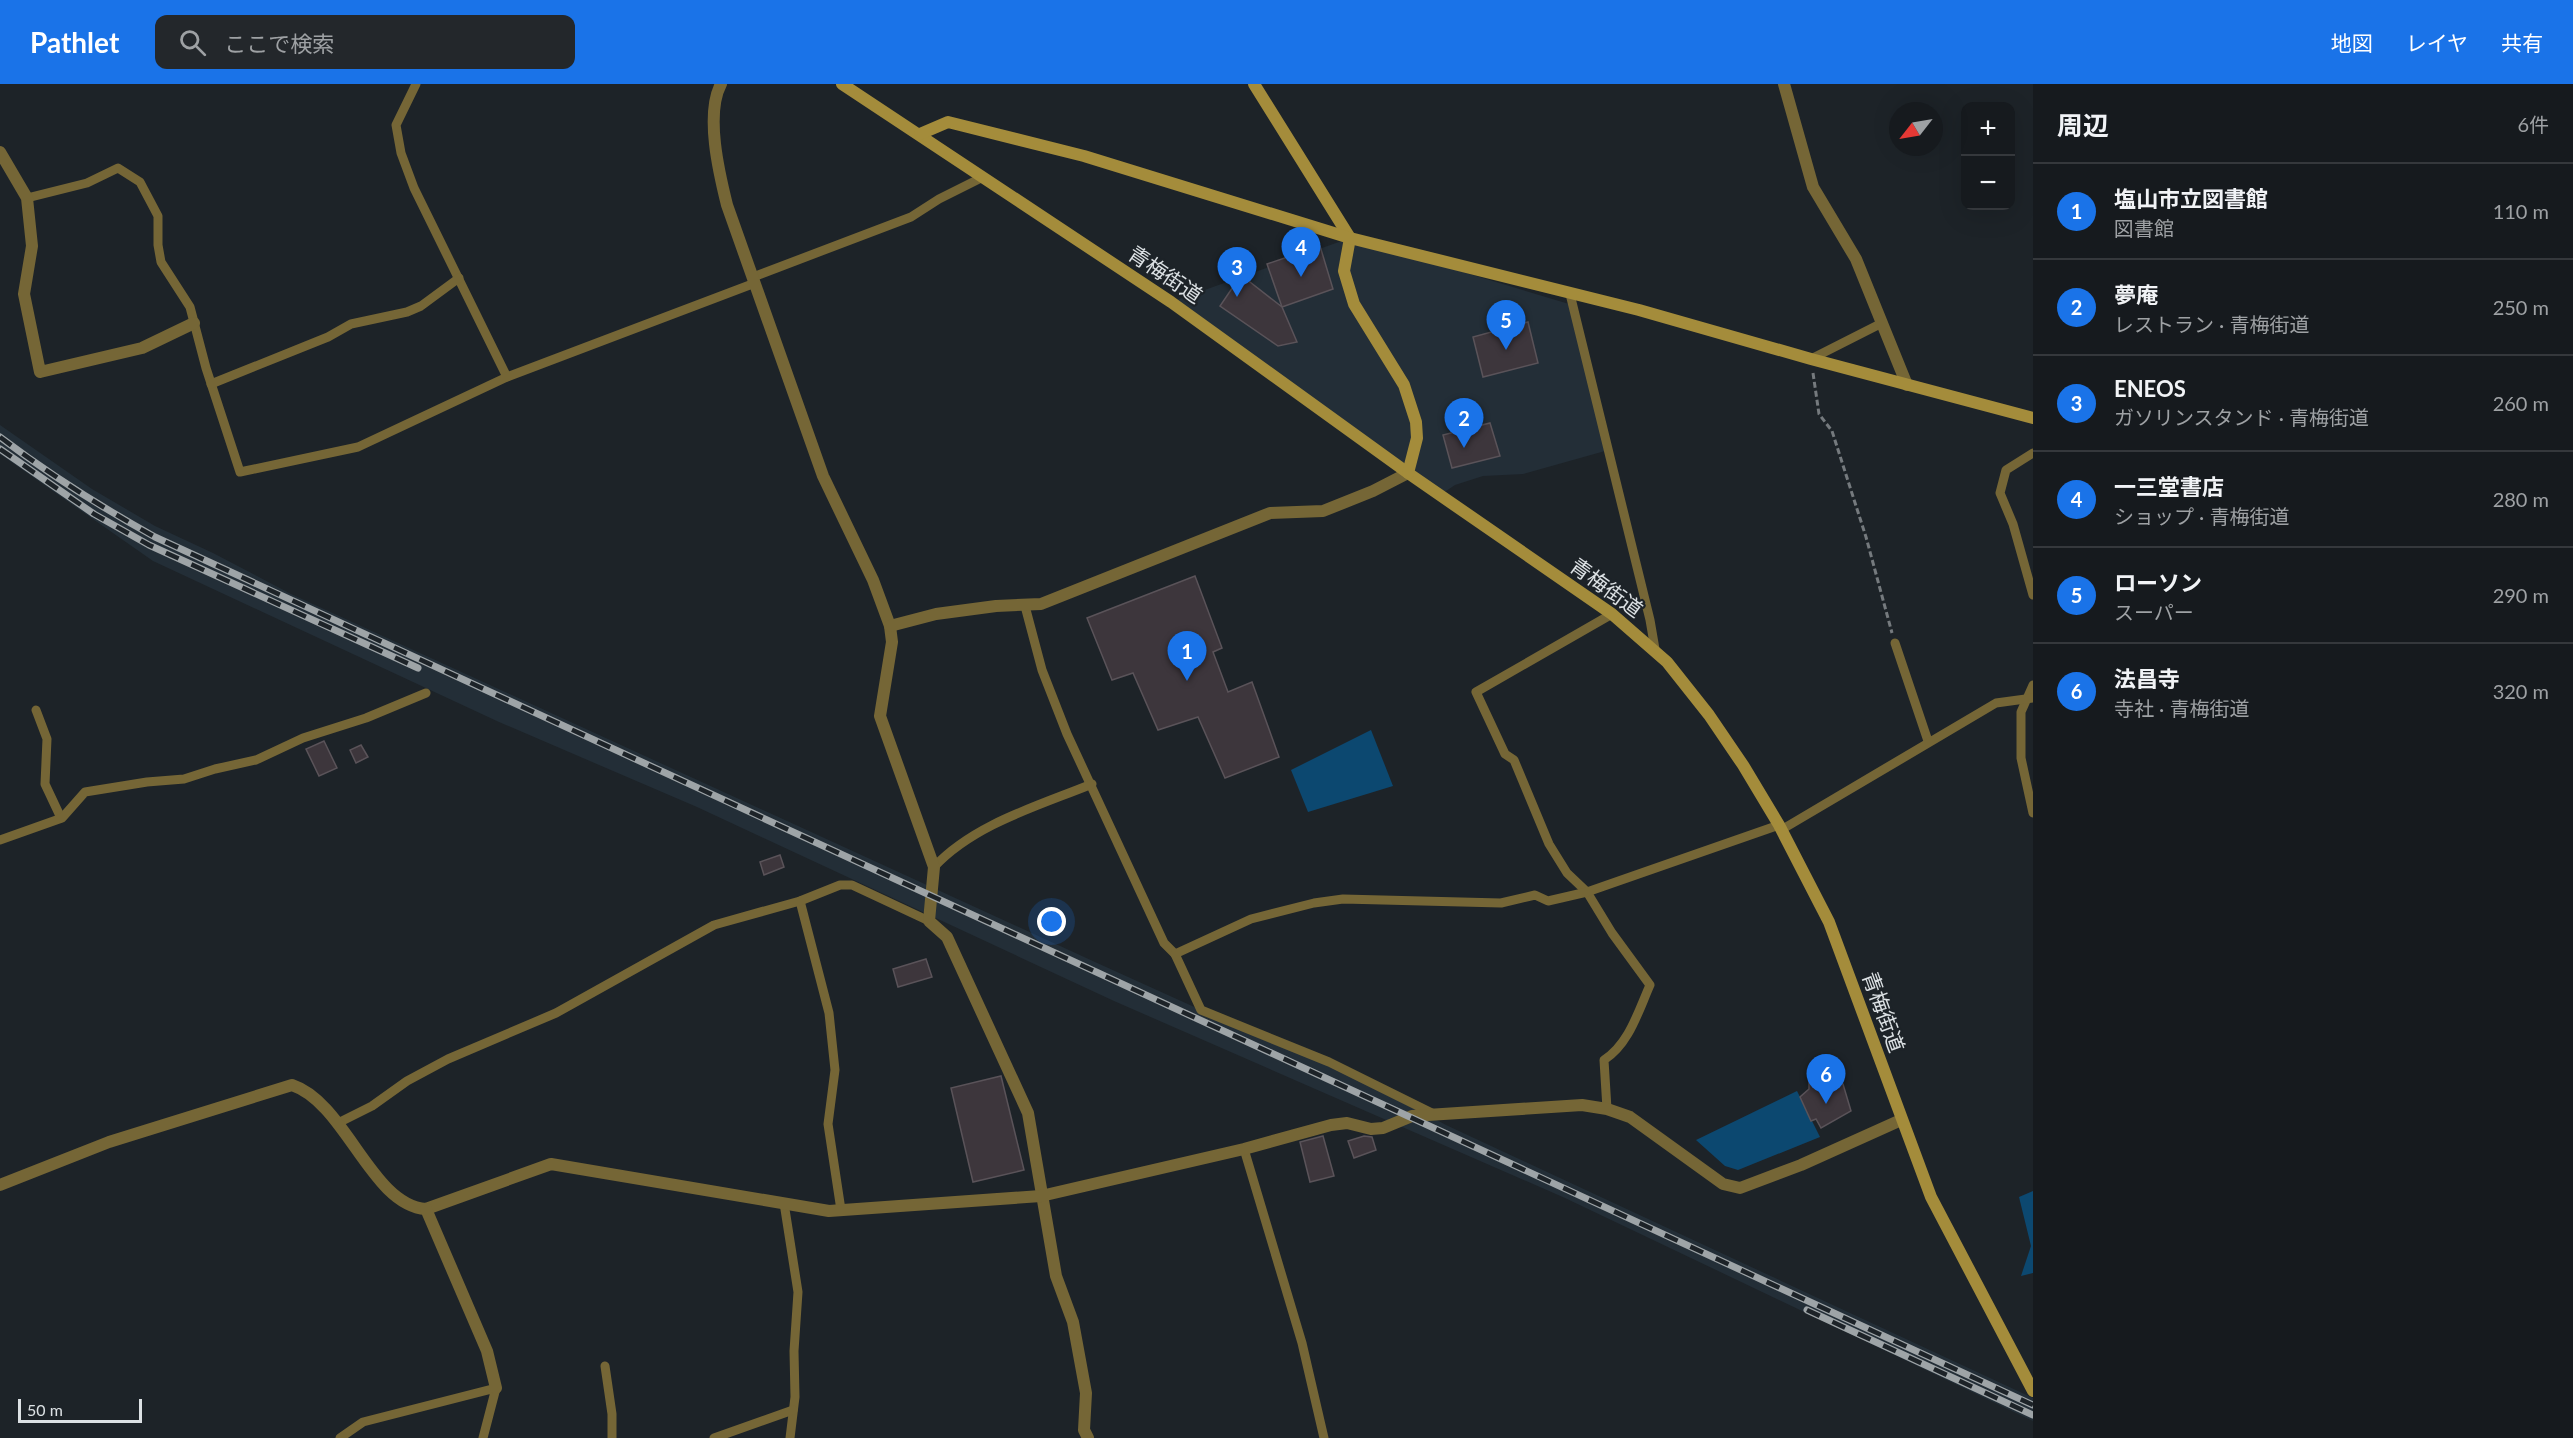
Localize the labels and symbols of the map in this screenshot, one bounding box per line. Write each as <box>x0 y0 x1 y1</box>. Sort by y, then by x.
north arrow <box>1889 102 1943 156</box>
pin: 4 <box>1282 228 1320 277</box>
street label: 青梅街道 <box>1124 240 1208 308</box>
pin: 3 <box>1218 248 1256 297</box>
pin: 5 <box>1486 300 1526 350</box>
pin: 2 <box>1444 398 1484 448</box>
street label: 青梅街道 <box>1566 552 1648 622</box>
pin: 1 <box>1168 632 1206 681</box>
your location <box>1037 907 1066 936</box>
street label: 青梅街道 <box>1858 968 1911 1055</box>
pin: 6 <box>1806 1054 1846 1104</box>
scale bar <box>18 1396 142 1424</box>

